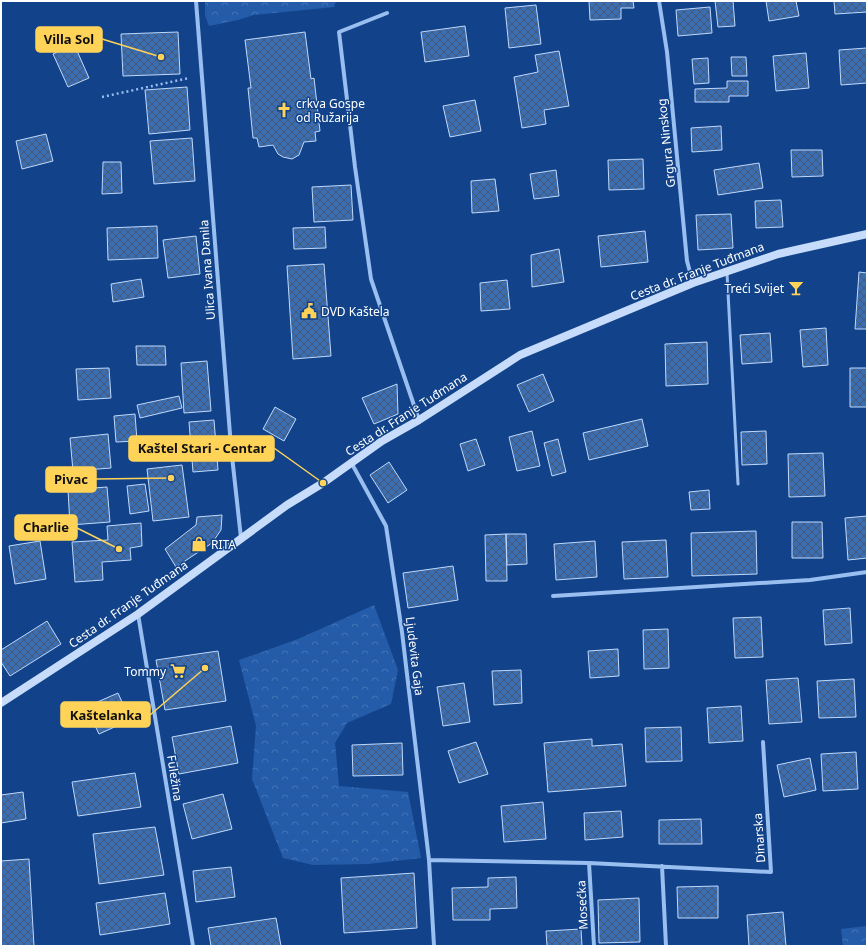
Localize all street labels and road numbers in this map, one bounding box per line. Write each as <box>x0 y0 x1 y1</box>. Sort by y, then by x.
street label: Grgura Ninskog <box>653 98 679 188</box>
street label: Ulica Ivana Danila <box>195 219 219 321</box>
street label: Cesta dr. Franje Tuđmana <box>628 238 766 304</box>
street label: Cesta dr. Franje Tuđmana <box>342 368 470 460</box>
street label: Cesta dr. Franje Tuđmana <box>65 556 191 652</box>
street label: Ljudevita Gaja <box>402 616 428 696</box>
street label: Fuležina <box>163 754 187 802</box>
street label: Dinarska <box>749 813 769 863</box>
street label: Mosećka <box>572 880 592 930</box>

